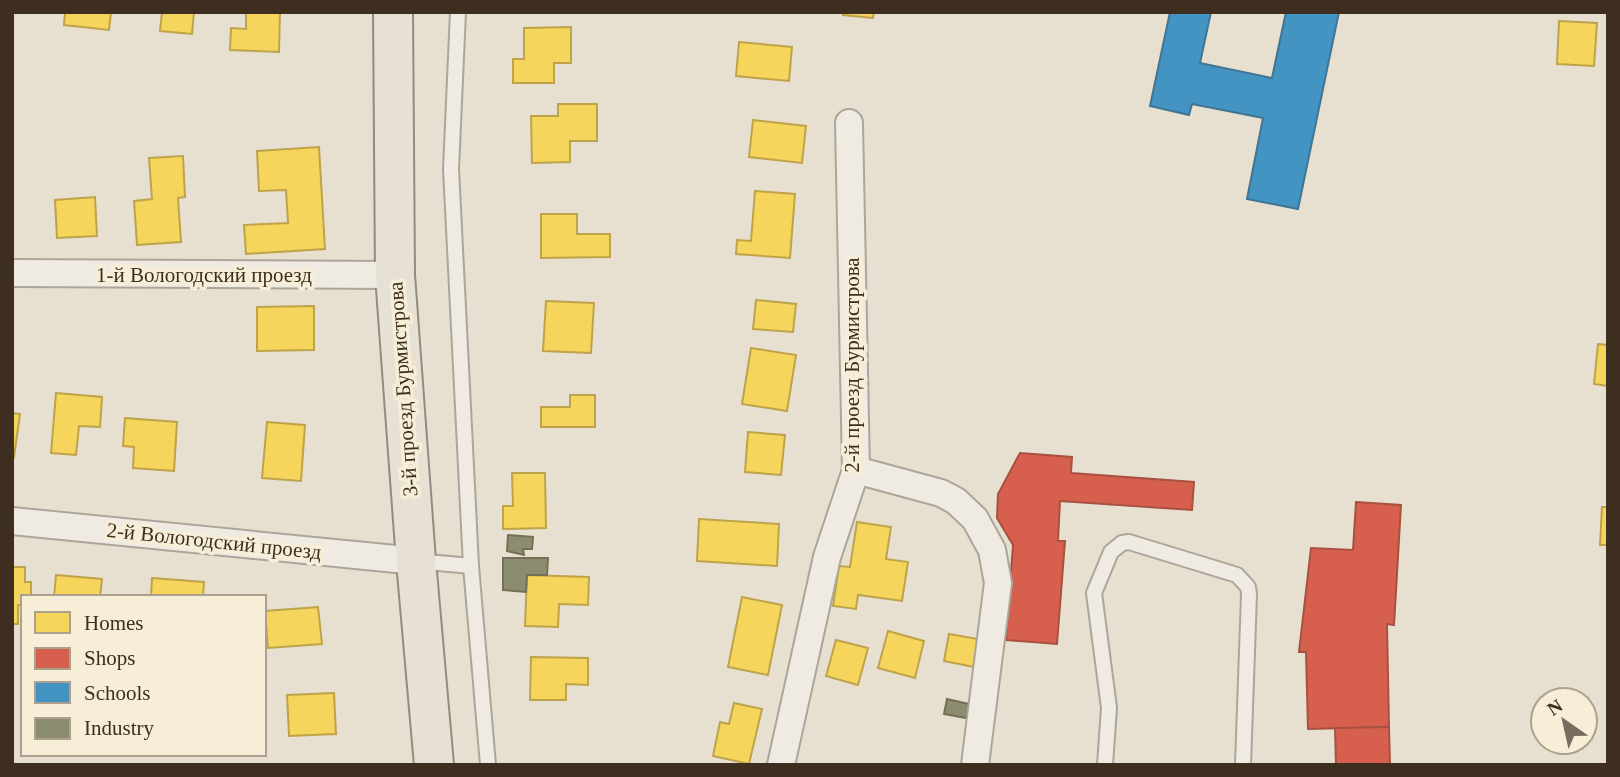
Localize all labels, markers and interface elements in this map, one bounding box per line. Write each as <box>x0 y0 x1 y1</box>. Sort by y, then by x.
street label: 2-й проезд Бурмистрова <box>840 257 864 473</box>
street label: 1-й Вологодский проезд <box>96 263 312 287</box>
street label: 3-й проезд Бурмистрова <box>383 280 422 497</box>
street label: 2-й Вологодский проезд <box>105 518 323 564</box>
legend <box>21 595 266 756</box>
text: Homes <box>84 611 144 635</box>
text: Shops <box>84 646 135 670</box>
text: Schools <box>84 681 151 705</box>
north arrow <box>1529 686 1599 756</box>
text: N <box>1543 695 1567 720</box>
text: Industry <box>84 716 154 740</box>

